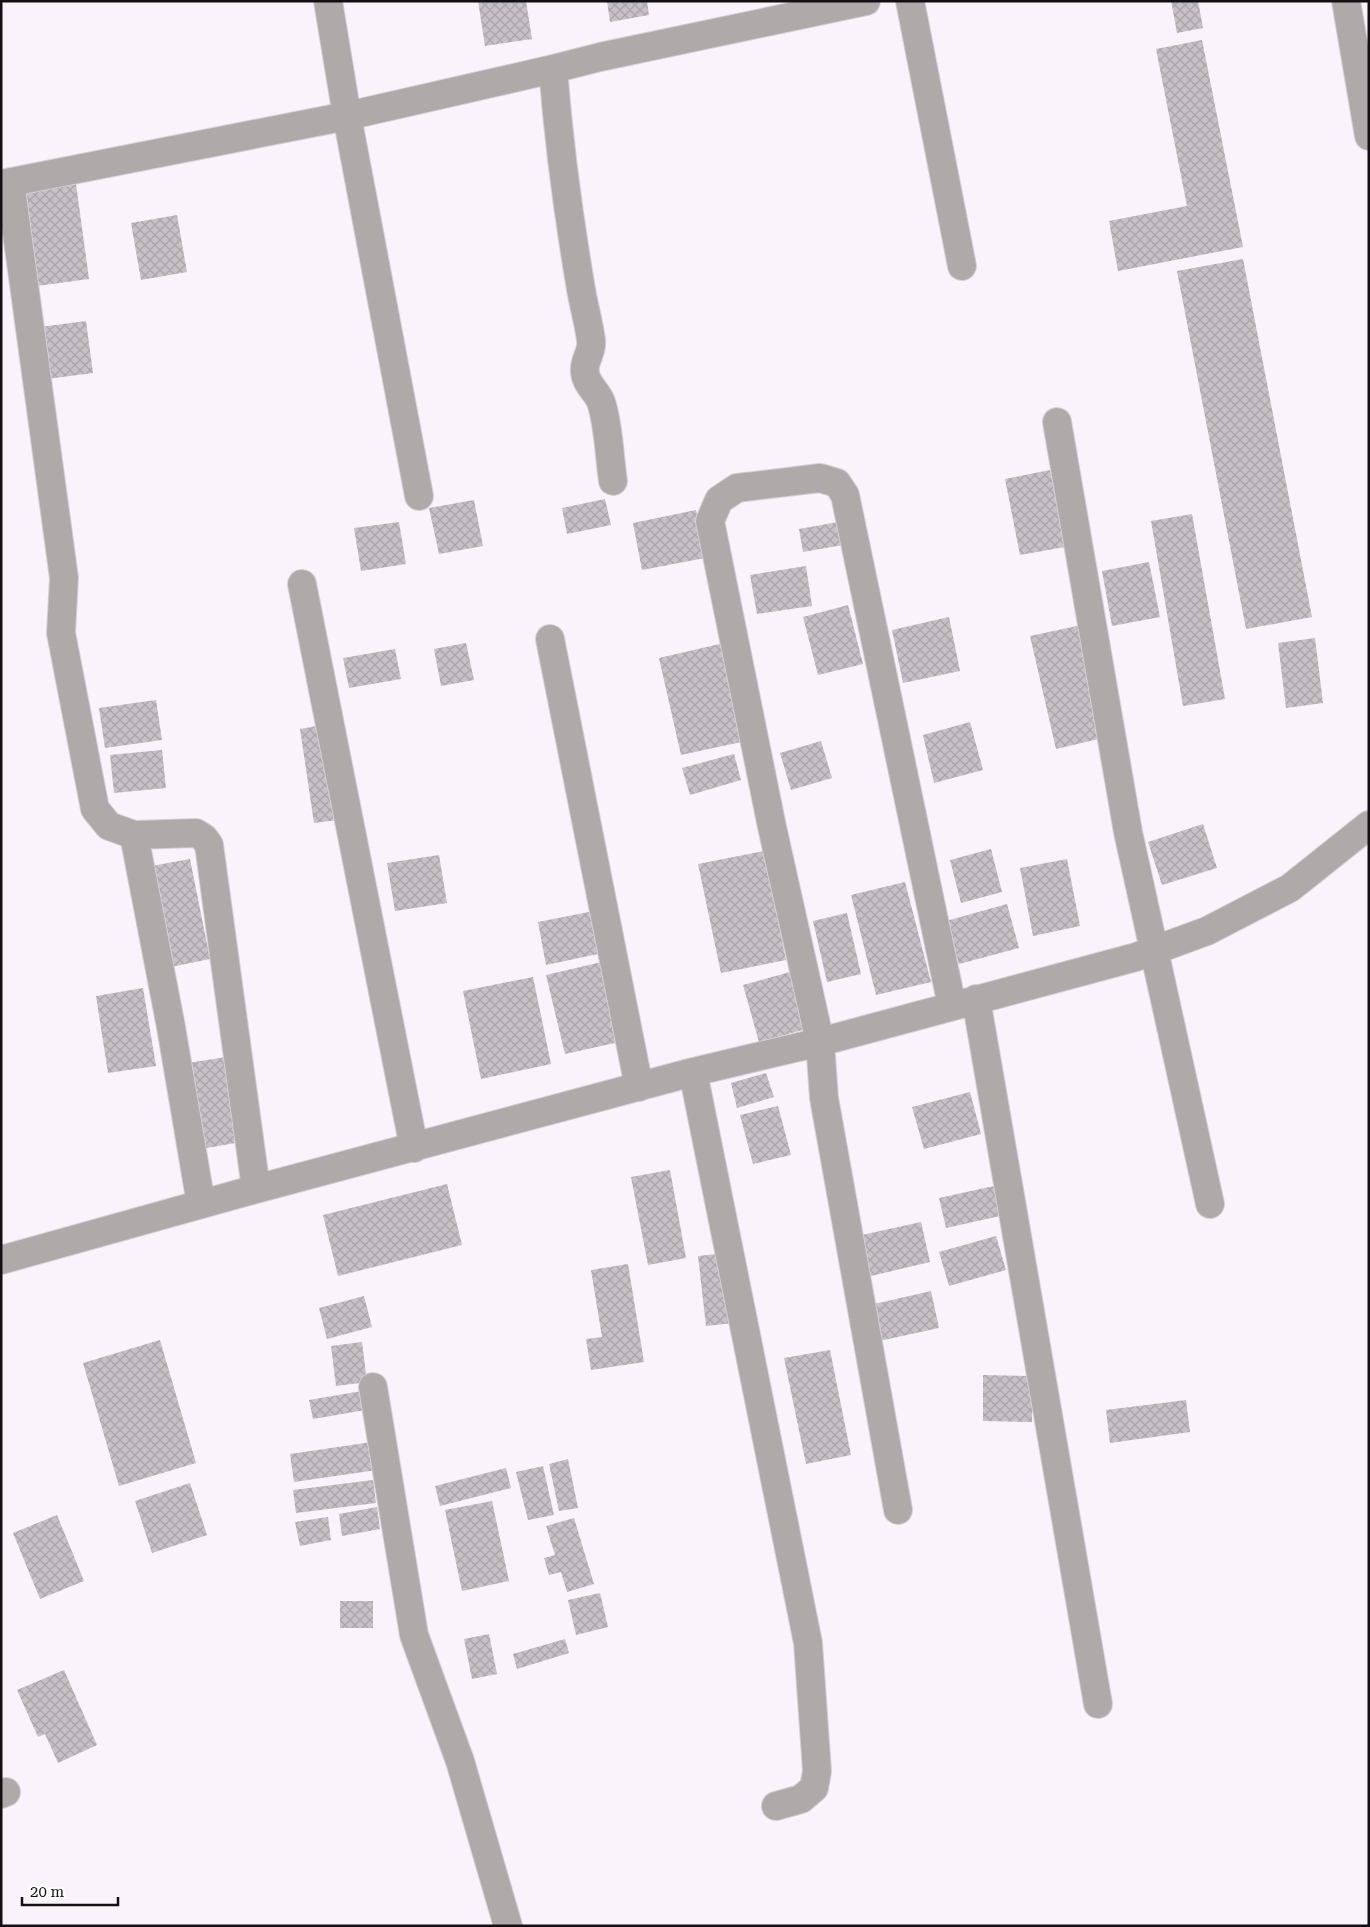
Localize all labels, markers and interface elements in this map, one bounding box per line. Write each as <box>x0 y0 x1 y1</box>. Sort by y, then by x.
scale bar <box>22 1874 119 1906</box>
text: 20 m <box>30 1883 65 1901</box>

